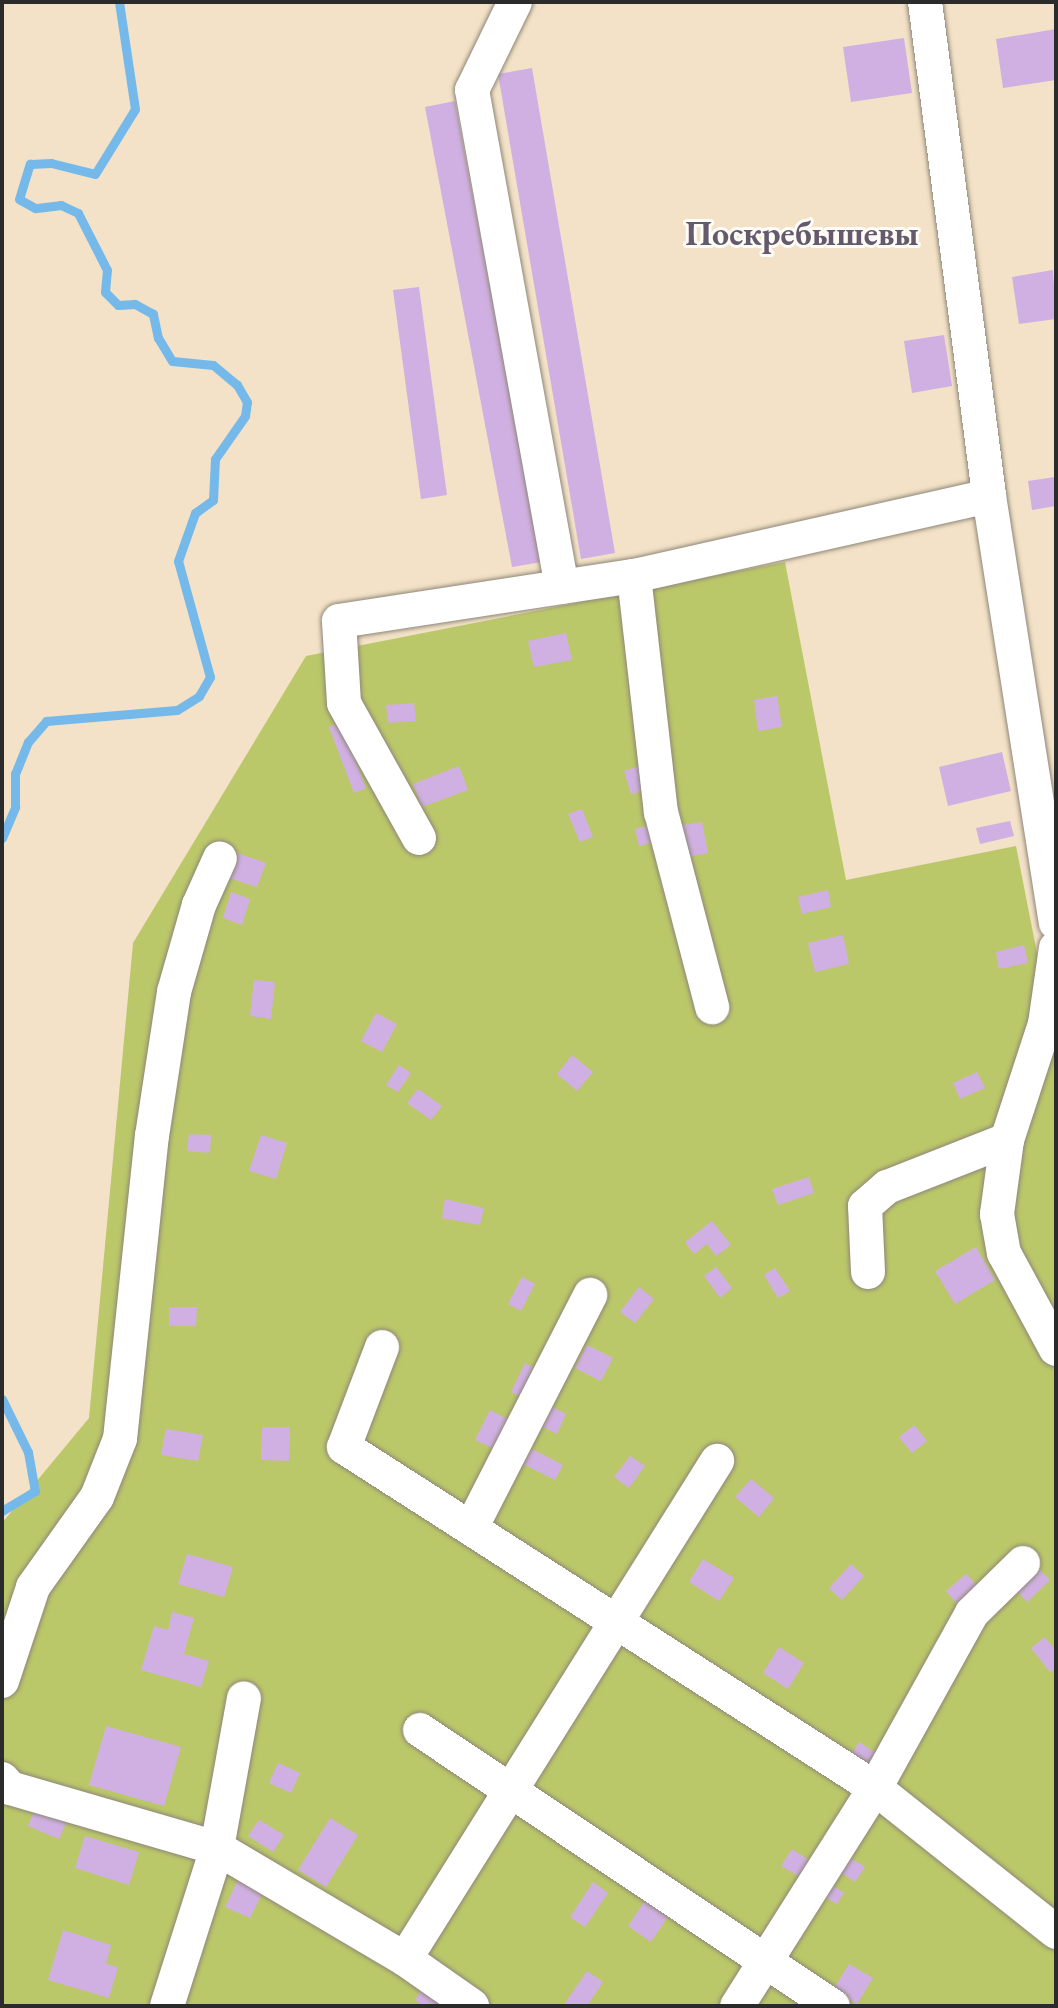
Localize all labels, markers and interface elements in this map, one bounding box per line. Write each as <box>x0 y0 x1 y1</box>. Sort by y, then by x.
district label: Поскребышевы <box>685 214 919 254</box>

